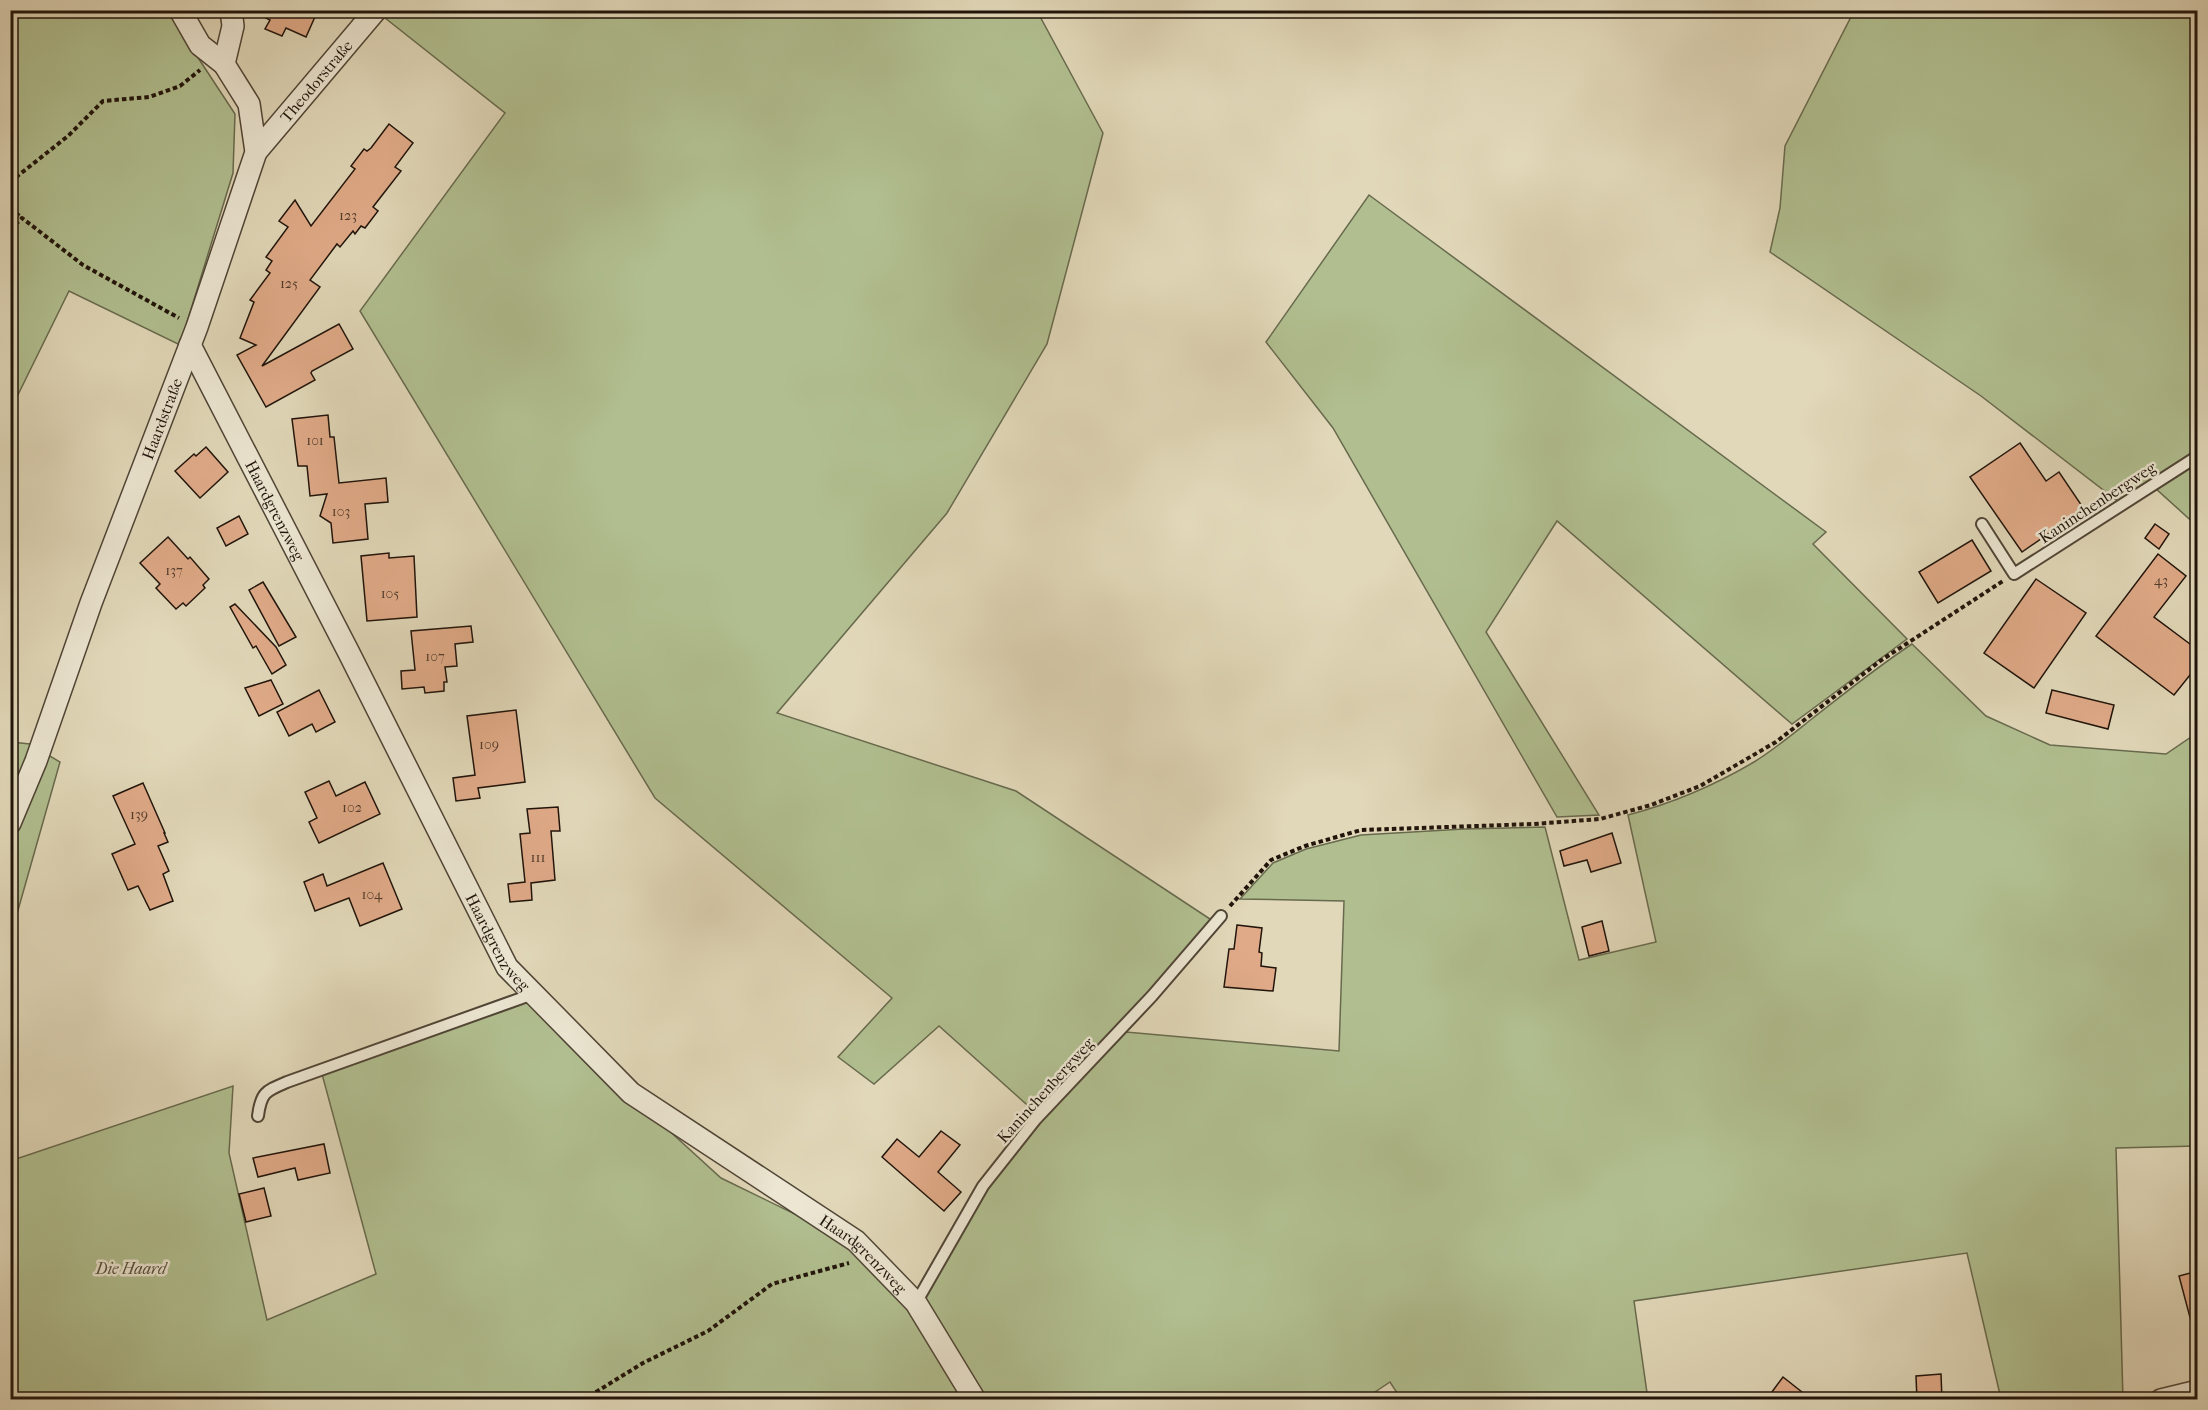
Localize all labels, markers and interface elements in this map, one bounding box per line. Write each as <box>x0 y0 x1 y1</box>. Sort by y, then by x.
street label: Theodorstraße <box>276 36 357 126</box>
house number: 123 <box>339 207 357 224</box>
house number: 125 <box>280 275 298 292</box>
street label: Haardstraße <box>138 376 186 462</box>
house number: 101 <box>306 432 324 449</box>
street label: Haardgrenzweg <box>241 457 309 564</box>
street label: Kaninchenbergweg <box>2035 457 2160 547</box>
house number: 103 <box>332 503 350 520</box>
house number: 137 <box>165 562 183 579</box>
house number: 43 <box>2154 572 2168 589</box>
house number: 105 <box>381 585 399 602</box>
house number: 107 <box>425 648 445 665</box>
house number: 109 <box>479 736 499 753</box>
house number: 102 <box>342 799 362 816</box>
house number: 139 <box>130 806 148 823</box>
house number: 111 <box>531 849 546 866</box>
house number: 104 <box>362 886 383 903</box>
street label: Haardgrenzweg <box>461 890 534 995</box>
street label: Kaninchenbergweg <box>993 1033 1098 1147</box>
street label: Haardgrenzweg <box>816 1211 911 1298</box>
park label: Die Haard <box>95 1259 168 1278</box>

